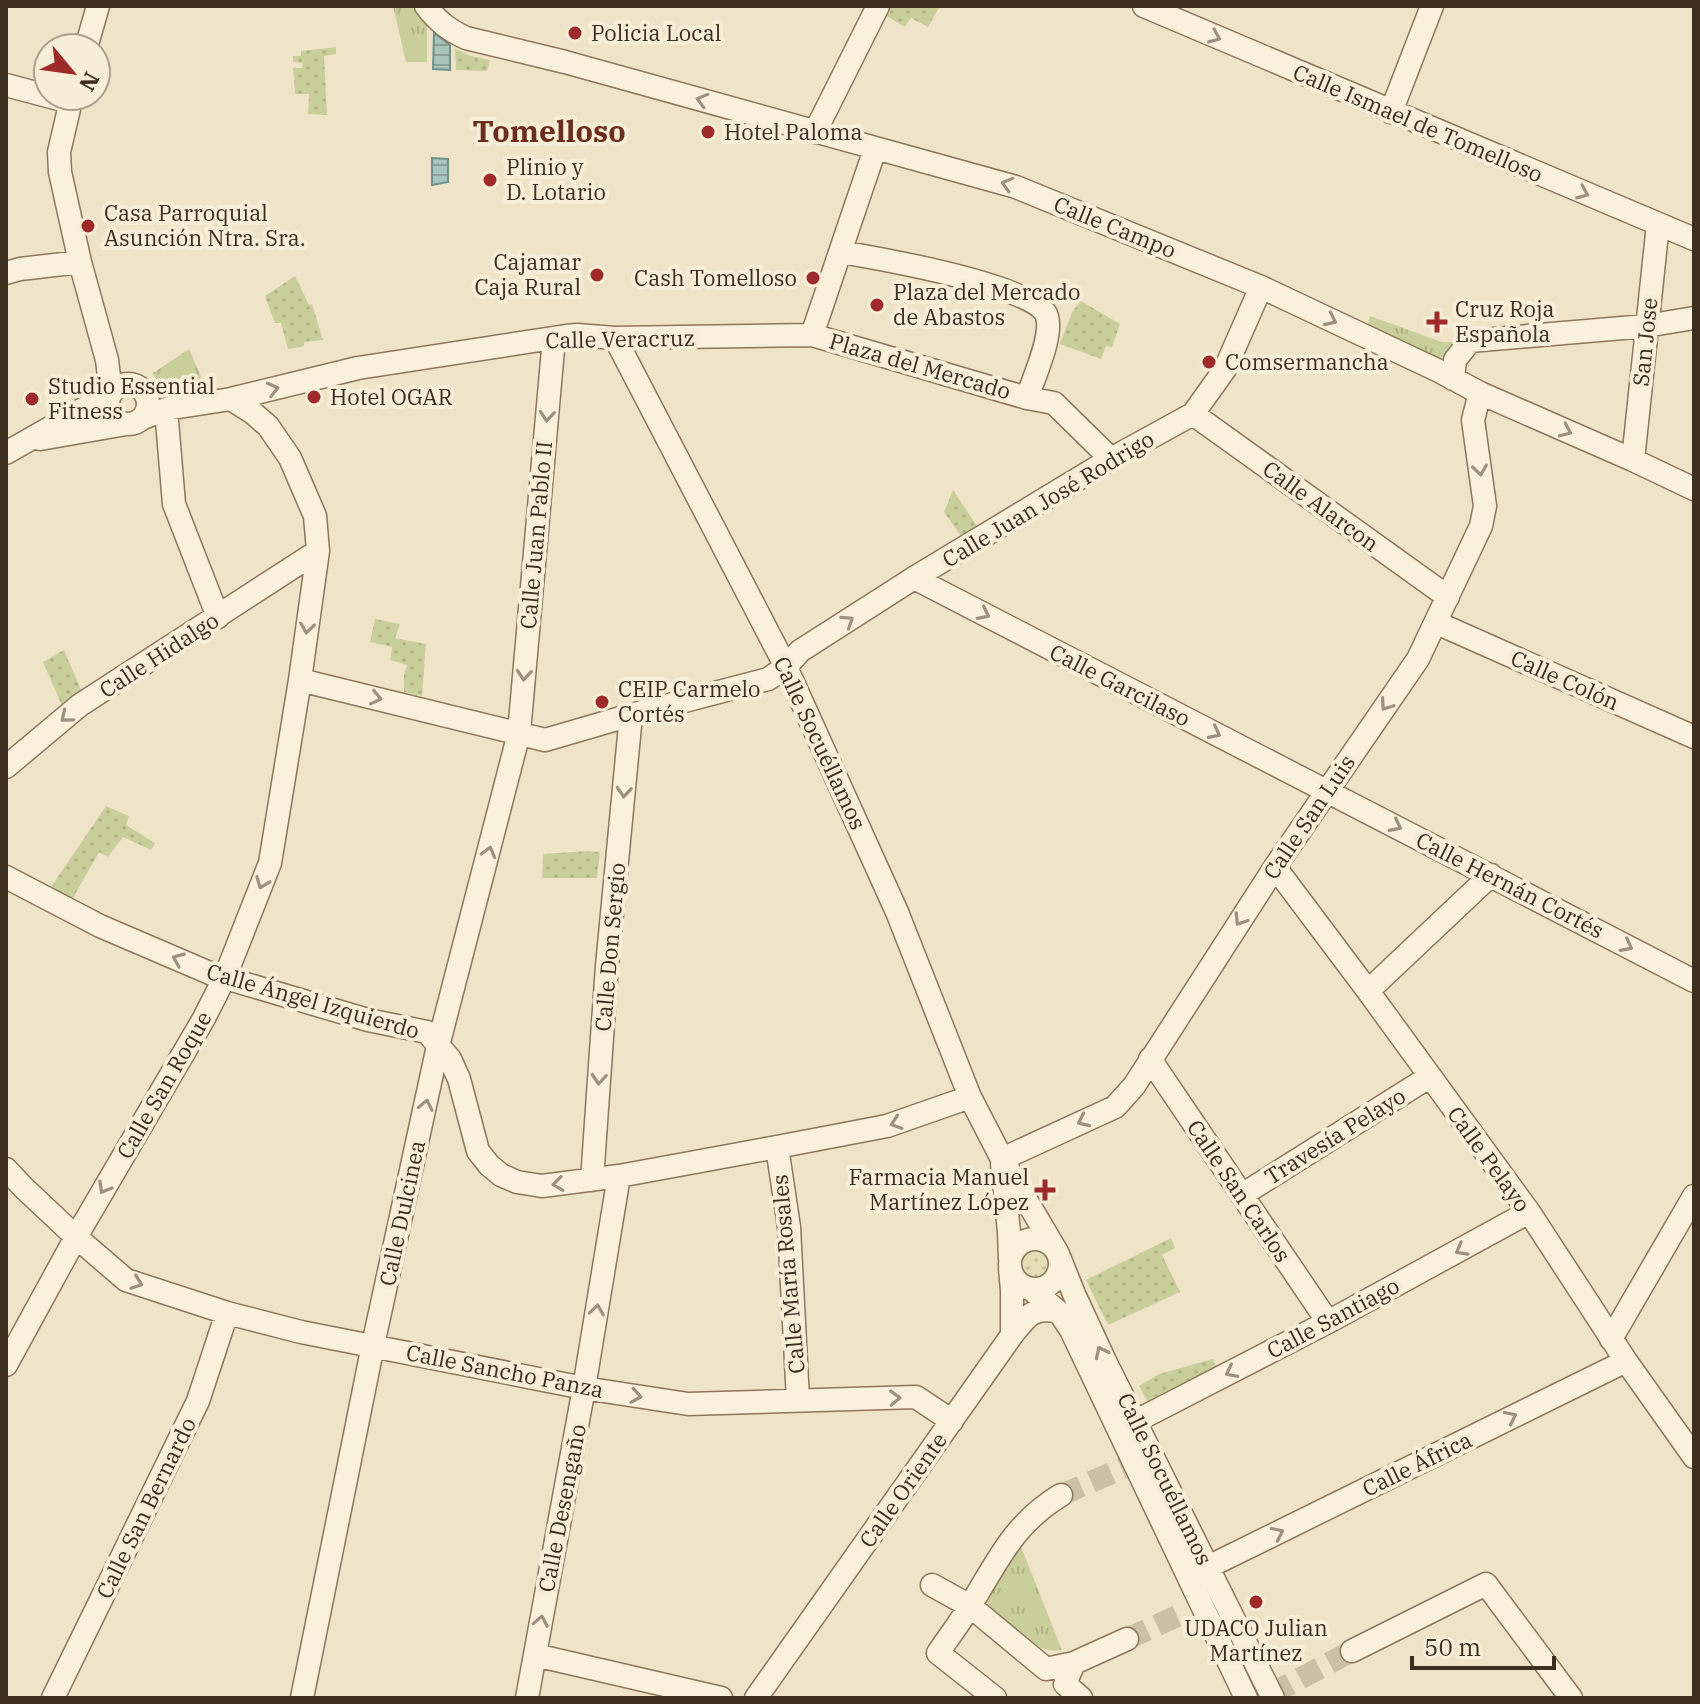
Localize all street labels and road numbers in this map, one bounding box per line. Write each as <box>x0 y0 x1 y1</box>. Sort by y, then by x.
street label: Calle Ismael de Tomelloso <box>1289 57 1547 188</box>
street label: Calle Campo <box>1050 189 1181 264</box>
street label: San Jose <box>1625 296 1664 388</box>
street label: Calle Veracruz <box>545 323 695 354</box>
street label: Plaza del Mercado <box>826 326 1014 405</box>
street label: Calle Juan José Rodrigo <box>936 424 1159 573</box>
street label: Calle Juan Pablo II <box>513 440 558 630</box>
street label: Calle Alarcon <box>1257 454 1385 558</box>
street label: Calle Hidalgo <box>94 605 224 704</box>
street label: Calle Garcilaso <box>1045 637 1195 732</box>
street label: Calle Colón <box>1506 643 1624 716</box>
street label: Calle Socuéllamos <box>768 652 873 834</box>
street label: Calle San Luis <box>1256 749 1361 885</box>
street label: Calle Hernán Cortés <box>1411 825 1609 944</box>
street label: Calle Don Sergio <box>588 861 631 1032</box>
street label: Calle Ángel Izquierdo <box>203 956 423 1045</box>
street label: Calle San Roque <box>110 1006 218 1164</box>
street label: Travesía Pelayo <box>1259 1081 1411 1191</box>
street label: Calle Pelayo <box>1441 1100 1537 1217</box>
street label: Calle San Carlos <box>1181 1114 1298 1268</box>
street label: Calle Dulcinea <box>372 1137 431 1288</box>
street label: Calle María Rosales <box>764 1173 811 1375</box>
street label: Calle Santiago <box>1261 1270 1404 1365</box>
street label: Calle Sancho Panza <box>404 1337 606 1404</box>
street label: Calle Socuéllamos <box>1111 1388 1220 1570</box>
street label: Calle San Bernardo <box>89 1412 202 1603</box>
street label: Calle Desengaño <box>531 1421 592 1594</box>
street label: Calle África <box>1357 1424 1477 1503</box>
street label: Calle Oriente <box>852 1427 953 1553</box>

